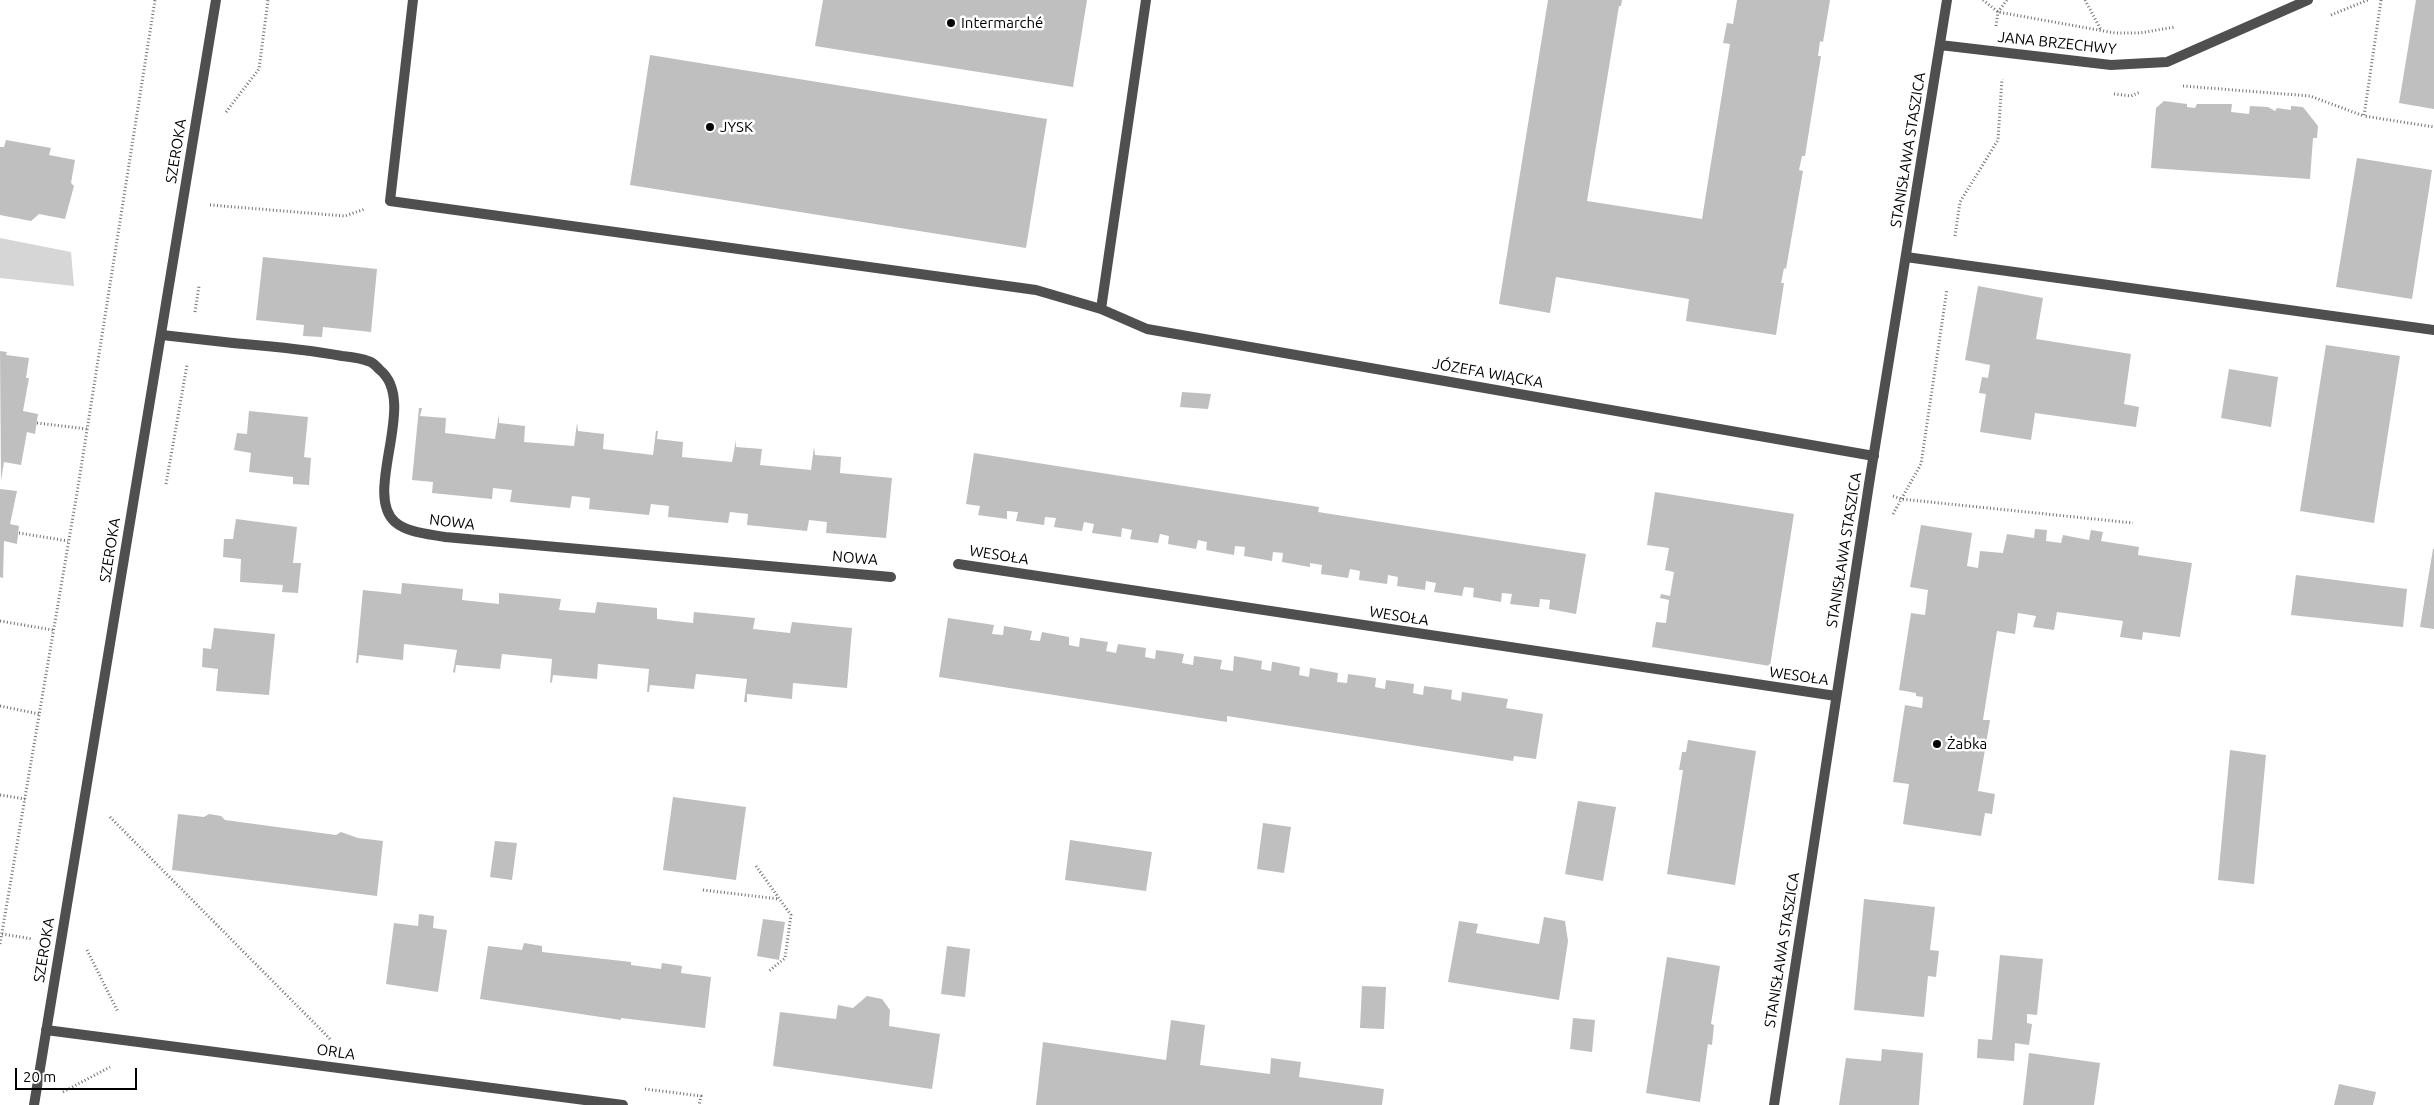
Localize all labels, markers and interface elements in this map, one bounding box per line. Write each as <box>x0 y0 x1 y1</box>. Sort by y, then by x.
place label: Intermarché <box>961 14 1043 32</box>
marker: Intermarché <box>945 17 957 29</box>
street label: JANA BRZECHWY <box>1997 28 2117 58</box>
street label: STANISŁAWA STASZICA <box>1887 71 1929 229</box>
street label: SZEROKA <box>162 117 190 185</box>
place label: JYSK <box>720 118 753 136</box>
marker: JYSK <box>704 121 716 133</box>
street label: JÓZEFA WIĄCKA <box>1431 354 1545 392</box>
street label: STANISŁAWA STASZICA <box>1823 471 1865 629</box>
street label: NOWA <box>428 510 476 534</box>
street label: SZEROKA <box>96 516 124 584</box>
street label: WESOŁA <box>968 541 1030 569</box>
street label: NOWA <box>831 547 879 569</box>
street label: WESOŁA <box>1368 602 1430 630</box>
street label: WESOŁA <box>1768 663 1830 689</box>
place label: Żabka <box>1947 735 1987 753</box>
marker: Żabka <box>1931 738 1943 750</box>
street label: STANISŁAWA STASZICA <box>1761 871 1803 1029</box>
street label: SZEROKA <box>30 916 58 984</box>
street label: ORLA <box>316 1040 356 1064</box>
scale bar <box>18 1058 140 1090</box>
text: 20 m <box>23 1068 56 1085</box>

